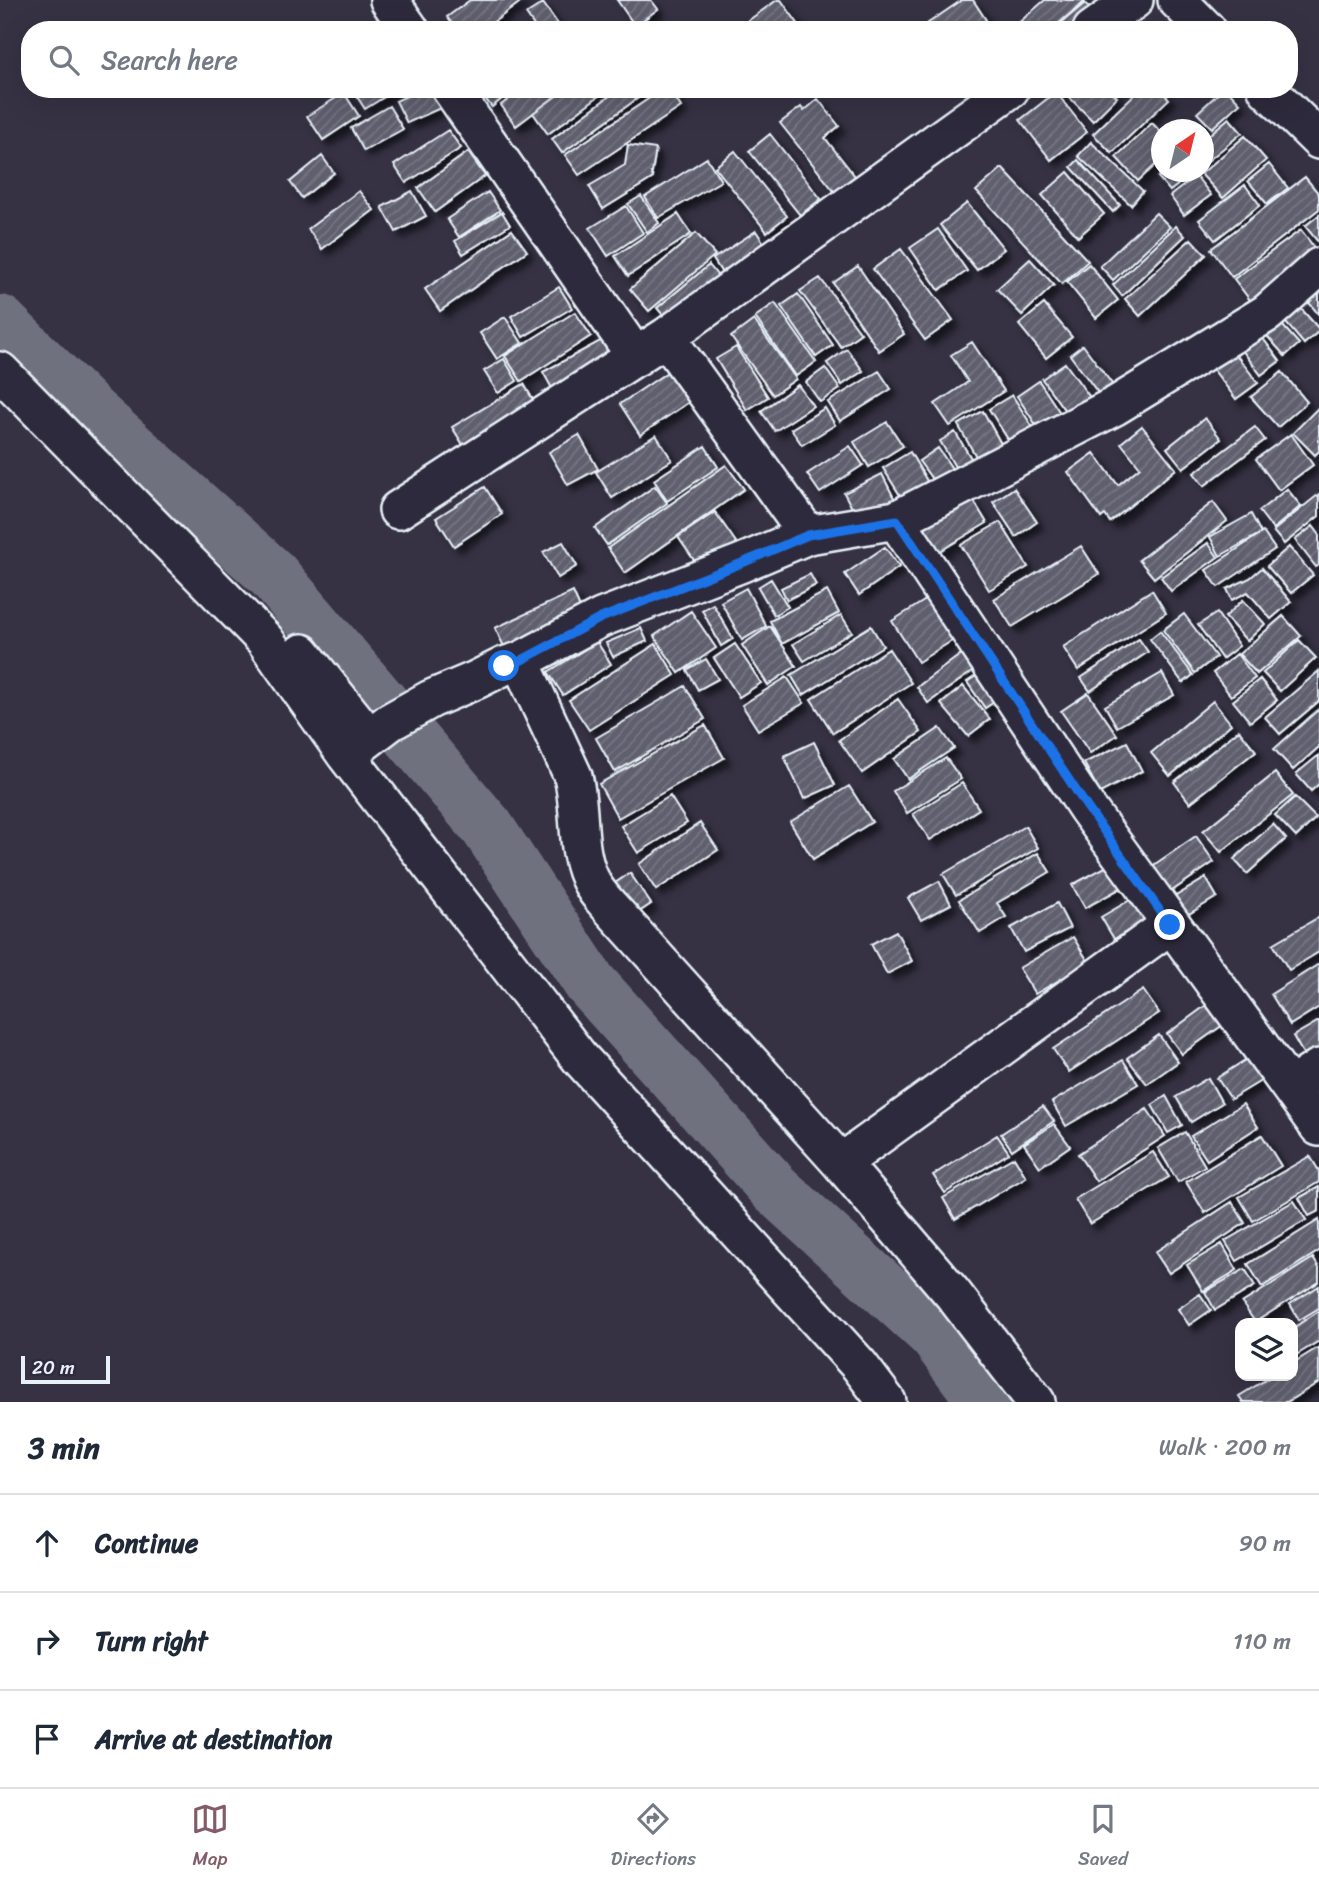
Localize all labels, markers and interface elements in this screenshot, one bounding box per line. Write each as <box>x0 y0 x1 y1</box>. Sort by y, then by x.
search box <box>21 21 1298 98</box>
text: Search here <box>101 37 238 83</box>
icon: search <box>45 41 83 79</box>
north arrow <box>1151 119 1214 182</box>
route start <box>488 650 519 681</box>
route end <box>1154 909 1185 940</box>
map controls <box>1235 1318 1298 1381</box>
button: layers <box>1235 1318 1298 1381</box>
text: 20 m <box>32 1351 75 1384</box>
scale bar <box>21 1353 110 1385</box>
text: 3 min <box>28 1421 100 1475</box>
text: Walk · 200 m <box>1159 1427 1291 1468</box>
text: Continue <box>95 1520 198 1566</box>
text: 90 m <box>1239 1523 1291 1564</box>
icon: ahead <box>28 1524 66 1562</box>
text: Turn right <box>95 1618 208 1664</box>
text: 110 m <box>1233 1621 1291 1662</box>
icon: right <box>28 1622 66 1660</box>
text: Arrive at destination <box>95 1716 332 1762</box>
icon: arrive <box>28 1720 66 1758</box>
tab: Map <box>191 1800 229 1875</box>
tab: Directions <box>611 1800 696 1875</box>
tab: Saved <box>1078 1800 1128 1875</box>

